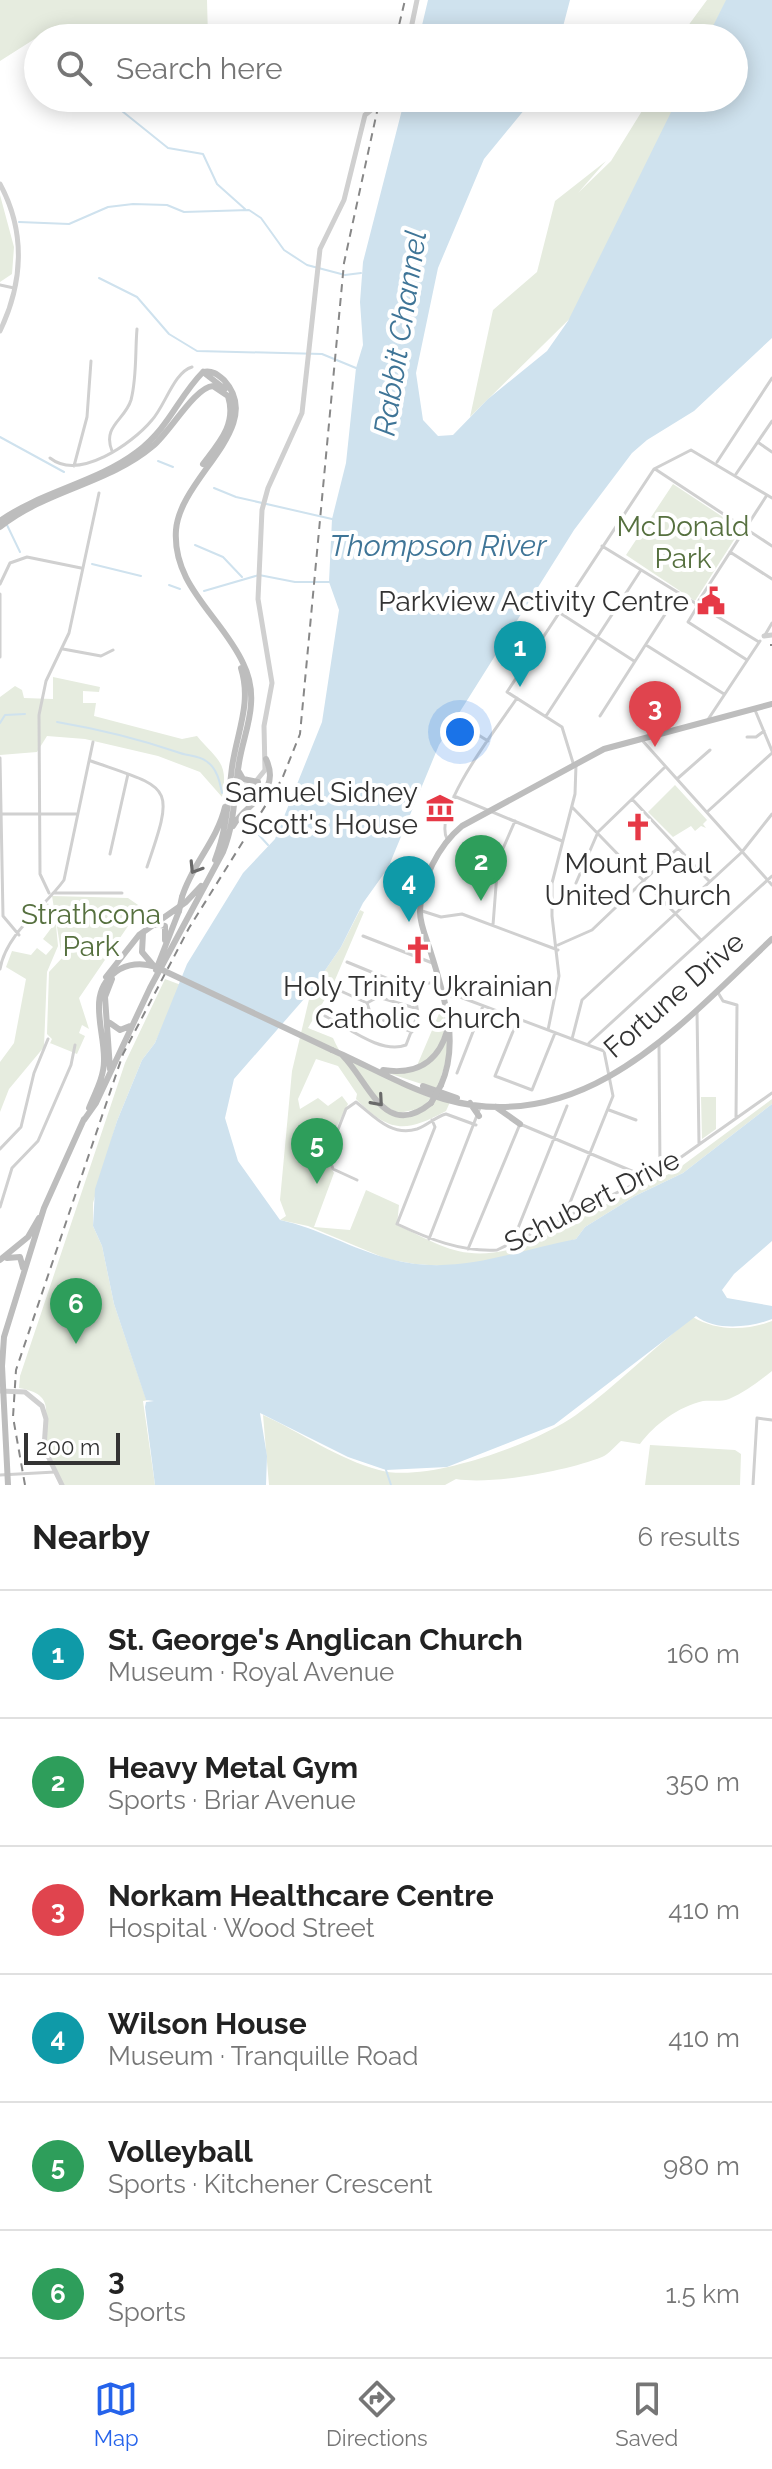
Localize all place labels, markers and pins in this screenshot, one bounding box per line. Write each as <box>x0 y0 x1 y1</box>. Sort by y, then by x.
place label: Parkview Activity Centre <box>378 585 689 618</box>
public building icon: Parkview Activity Centre <box>696 586 726 616</box>
pin: 1 <box>494 621 546 687</box>
pin: 3 <box>629 681 681 747</box>
place label: Samuel Sidney Scott's House <box>225 776 418 841</box>
museum icon: Samuel Sidney Scott's House <box>425 793 455 823</box>
church icon: Mount Paul United Church <box>623 812 653 842</box>
pin: 2 <box>455 835 507 901</box>
place label: Mount Paul United Church <box>545 847 731 912</box>
pin: 4 <box>383 856 435 922</box>
church icon: Holy Trinity Ukrainian Catholic Church <box>403 935 433 965</box>
place label: Holy Trinity Ukrainian Catholic Church <box>283 970 553 1035</box>
pin: 5 <box>291 1118 343 1184</box>
pin: 6 <box>50 1278 102 1344</box>

